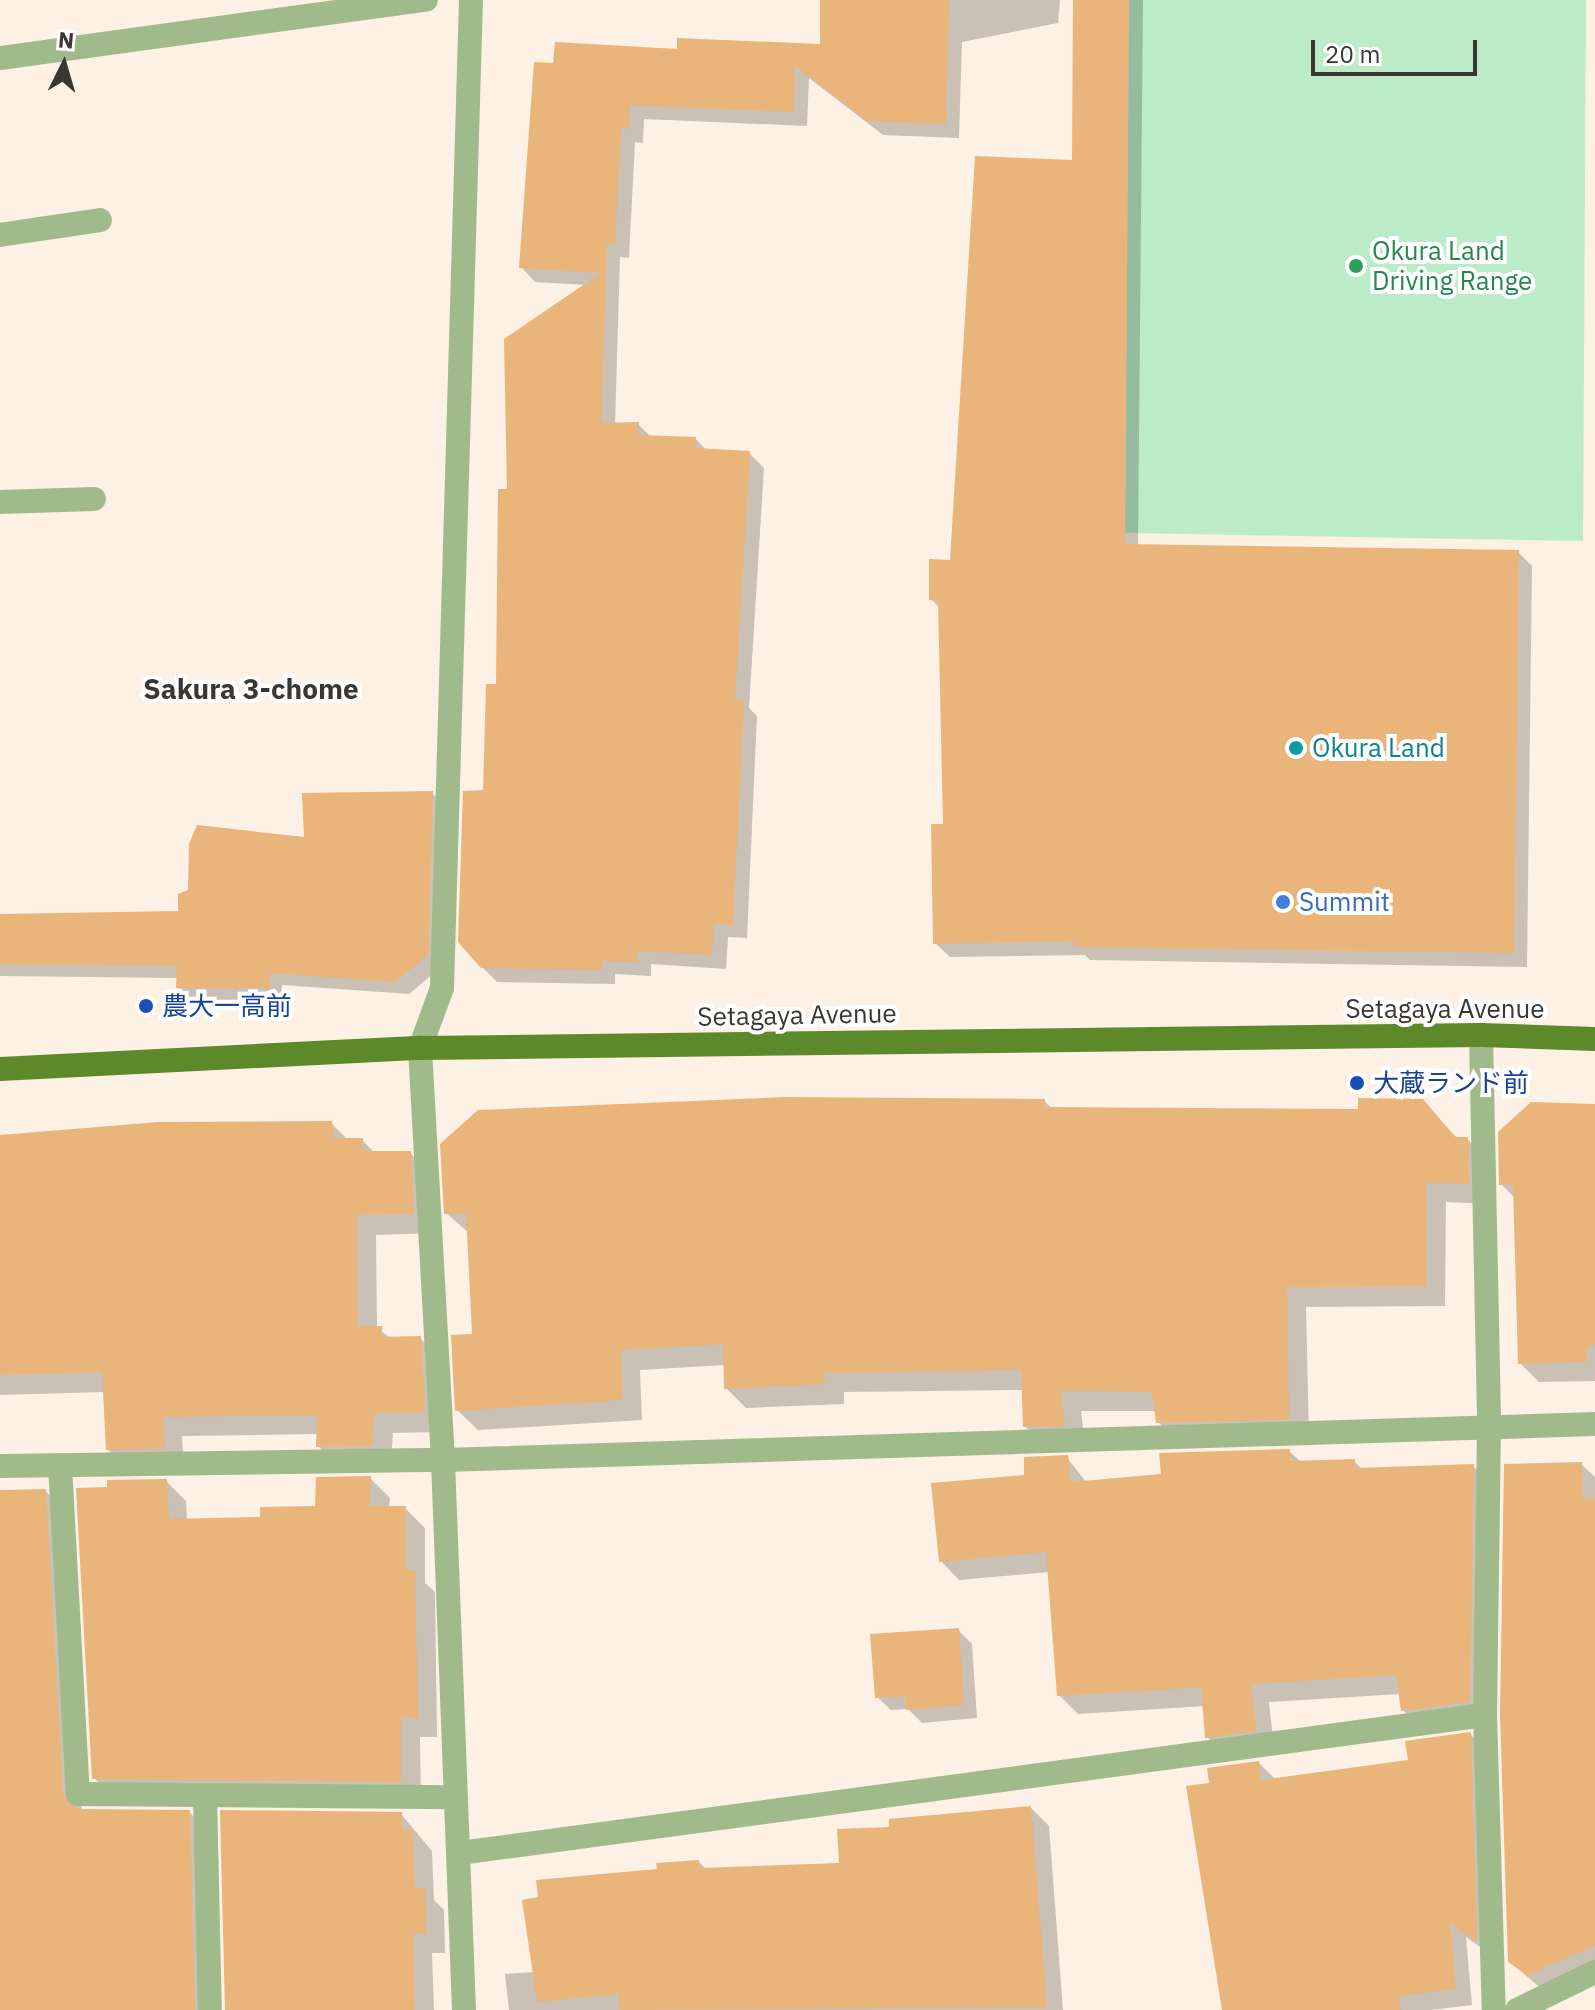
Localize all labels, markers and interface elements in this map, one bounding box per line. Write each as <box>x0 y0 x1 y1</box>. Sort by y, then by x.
north arrow <box>24 24 104 104</box>
text: N <box>57 24 75 55</box>
scale bar <box>1315 24 1481 74</box>
text: 20 m <box>1325 38 1380 70</box>
place label: Okura Land Driving Range <box>1372 235 1532 296</box>
marker: Okura Land Driving Range <box>1347 257 1365 275</box>
district label: Sakura 3-chome <box>143 672 359 706</box>
place label: Okura Land <box>1312 732 1445 764</box>
marker: Okura Land <box>1287 739 1305 757</box>
place label: Summit <box>1299 886 1390 918</box>
marker: Summit <box>1274 893 1292 911</box>
place label: 農大一高前 <box>162 990 292 1022</box>
street label: Setagaya Avenue <box>1345 993 1545 1025</box>
marker: 農大一高前 <box>137 997 155 1015</box>
street label: Setagaya Avenue <box>697 998 897 1032</box>
place label: 大蔵ランド前 <box>1373 1067 1529 1099</box>
marker: 大蔵ランド前 <box>1348 1074 1366 1092</box>

